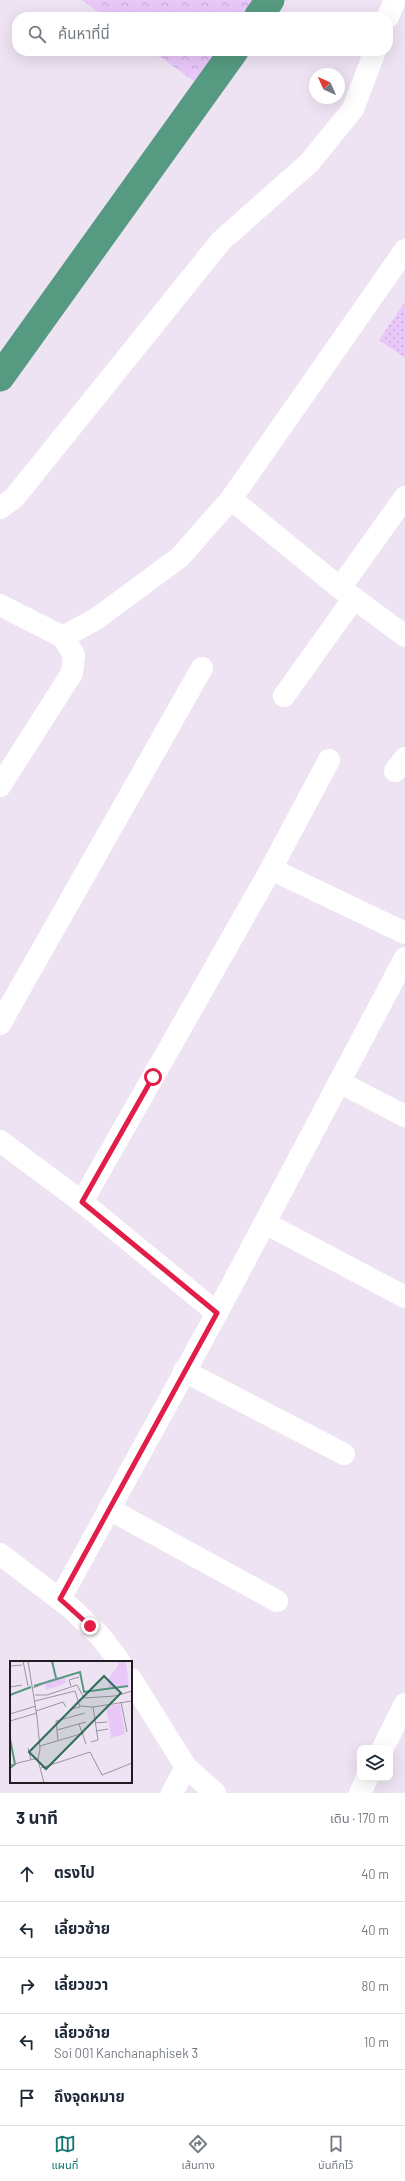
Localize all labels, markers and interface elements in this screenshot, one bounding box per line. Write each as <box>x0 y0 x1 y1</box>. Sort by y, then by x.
search box <box>12 12 393 56</box>
icon: search <box>26 23 48 45</box>
text: ค้นหาที่นี่ <box>58 24 110 42</box>
north arrow <box>309 68 345 104</box>
route start <box>144 1068 162 1086</box>
route end <box>81 1617 99 1635</box>
inset map <box>10 1661 132 1783</box>
map controls <box>357 1745 393 1781</box>
button: layers <box>357 1745 393 1781</box>
text: 3 นาที <box>16 1807 58 1827</box>
text: เดิน · 170 m <box>330 1810 389 1826</box>
icon: ahead <box>16 1863 38 1885</box>
text: ตรงไป <box>54 1863 95 1881</box>
text: 40 m <box>361 1866 389 1882</box>
icon: left <box>16 1919 38 1941</box>
text: เลี้ยวซ้าย <box>54 1919 110 1937</box>
text: 40 m <box>361 1922 389 1938</box>
icon: right <box>16 1975 38 1997</box>
text: เลี้ยวขวา <box>54 1975 108 1993</box>
text: 80 m <box>362 1978 389 1994</box>
text: เลี้ยวซ้าย <box>54 2023 110 2041</box>
icon: left <box>16 2031 38 2053</box>
text: 10 m <box>364 2034 389 2050</box>
text: Soi 001 Kanchanaphisek 3 <box>54 2045 198 2061</box>
icon: arrive <box>16 2087 38 2109</box>
text: ถึงจุดหมาย <box>54 2087 125 2105</box>
tab: แผนที่ <box>52 2133 78 2174</box>
tab: เส้นทาง <box>182 2133 215 2174</box>
tab: บันทึกไว้ <box>318 2133 353 2174</box>

